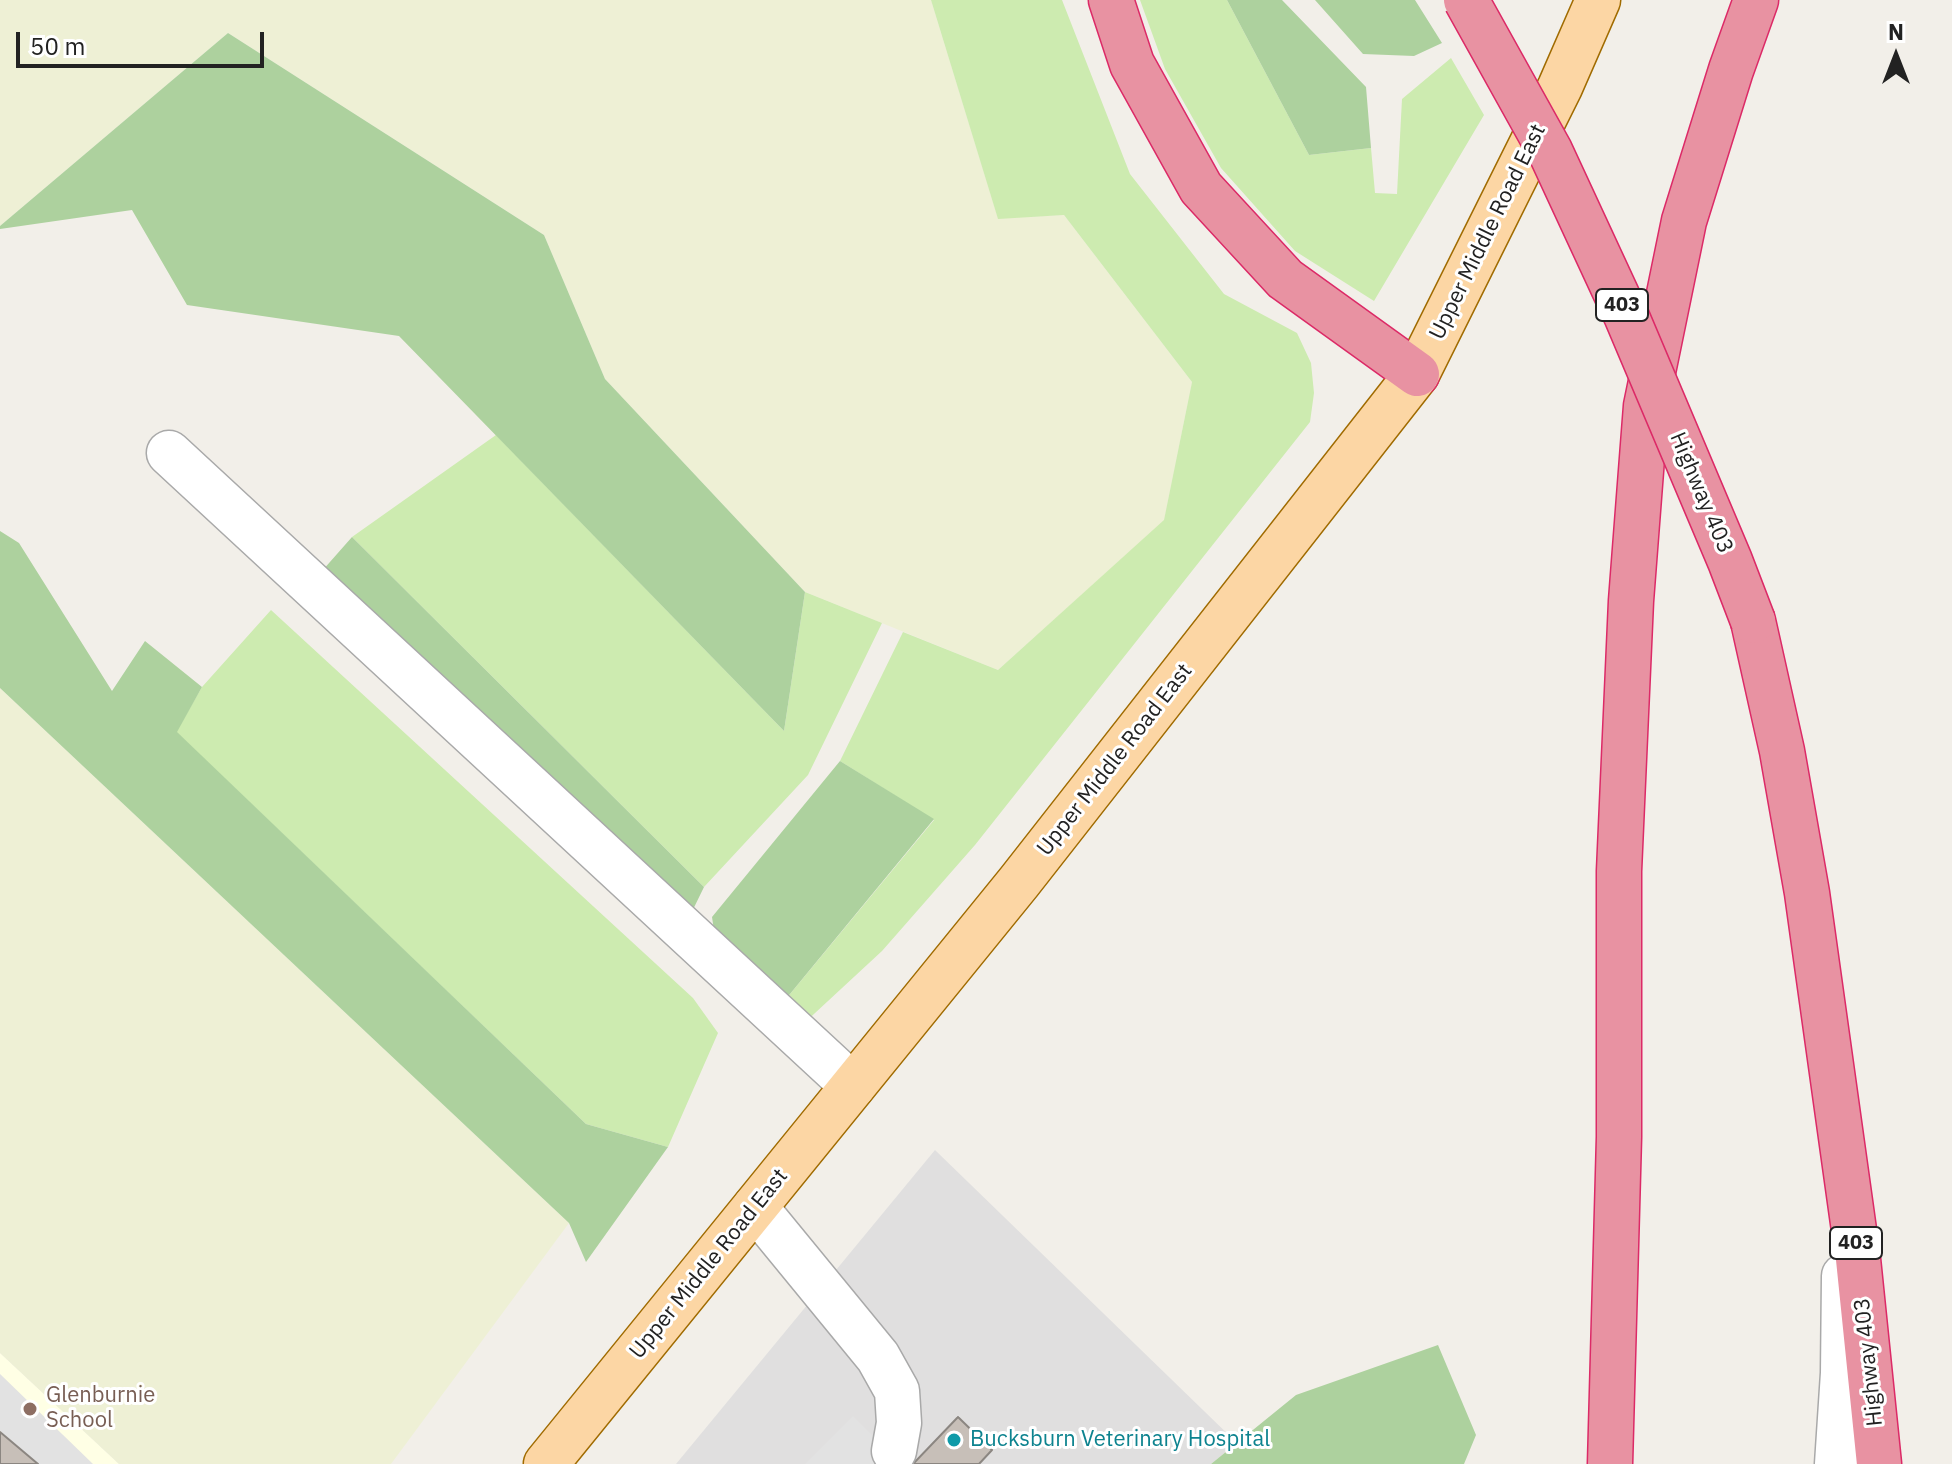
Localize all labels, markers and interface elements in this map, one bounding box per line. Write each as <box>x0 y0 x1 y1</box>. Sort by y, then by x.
scale bar <box>20 16 268 66</box>
north arrow <box>1856 16 1936 96</box>
text: N <box>1888 17 1904 46</box>
text: 50 m <box>30 30 85 62</box>
street label: Upper Middle Road East <box>1424 120 1552 344</box>
road number: 403 <box>1596 289 1648 321</box>
street label: Highway 403 <box>1664 428 1738 558</box>
street label: Upper Middle Road East <box>1032 659 1198 861</box>
street label: Upper Middle Road East <box>624 1164 794 1364</box>
road number: 403 <box>1830 1227 1882 1259</box>
street label: Highway 403 <box>1849 1296 1889 1428</box>
place label: Glenburnie School <box>46 1383 155 1434</box>
marker: Glenburnie School <box>21 1400 39 1418</box>
place label: Bucksburn Veterinary Hospital <box>970 1427 1270 1453</box>
marker: Bucksburn Veterinary Hospital <box>945 1431 963 1449</box>

